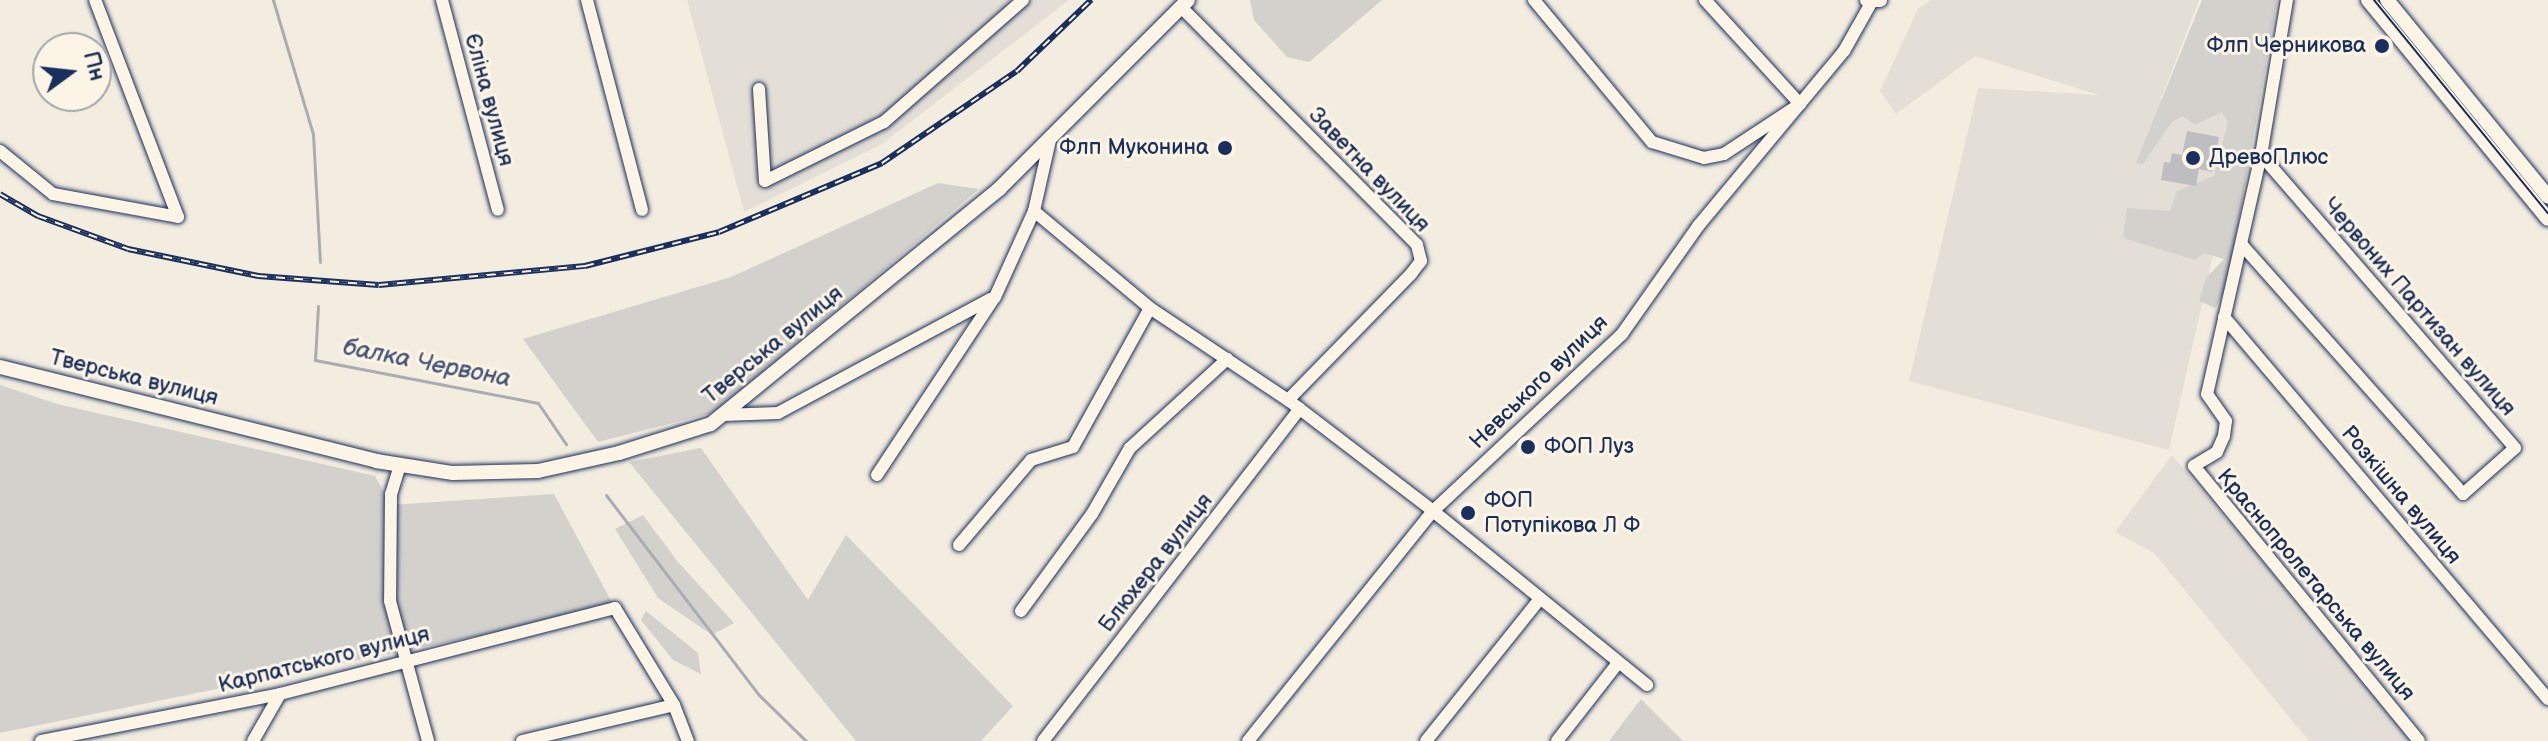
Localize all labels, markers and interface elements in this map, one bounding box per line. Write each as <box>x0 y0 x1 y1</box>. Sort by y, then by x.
street label: Єліна вулиця <box>459 31 519 169</box>
north arrow <box>32 32 112 112</box>
place label: Флп Черникова <box>2206 33 2366 59</box>
marker: Флп Черникова <box>2373 37 2391 55</box>
text: Пн <box>77 49 111 84</box>
street label: Заветна вулиця <box>1303 102 1435 238</box>
place label: Флп Муконина <box>1059 135 1209 161</box>
marker: Флп Муконина <box>1216 139 1234 157</box>
place label: ДревоПлюс <box>2209 145 2328 171</box>
marker: ДревоПлюс <box>2184 149 2202 167</box>
street label: Червоних Партизан вулиця <box>2317 193 2521 421</box>
street label: Тверська вулиця <box>698 280 848 410</box>
street label: Невського вулиця <box>1464 309 1614 455</box>
water label: балка Червона <box>341 333 513 393</box>
street label: Тверська вулиця <box>47 344 221 412</box>
street label: Розкішна вулиця <box>2335 420 2467 570</box>
place label: ФОП Луз <box>1544 434 1634 460</box>
marker: ФОП Луз <box>1519 438 1537 456</box>
street label: Краснопролетарська вулиця <box>2211 464 2421 706</box>
place label: ФОП Потупікова Л Ф <box>1484 487 1640 538</box>
street label: Блюхера вулиця <box>1094 488 1218 638</box>
marker: ФОП Потупікова Л Ф <box>1459 504 1477 522</box>
street label: Карпатського вулиця <box>216 621 432 699</box>

